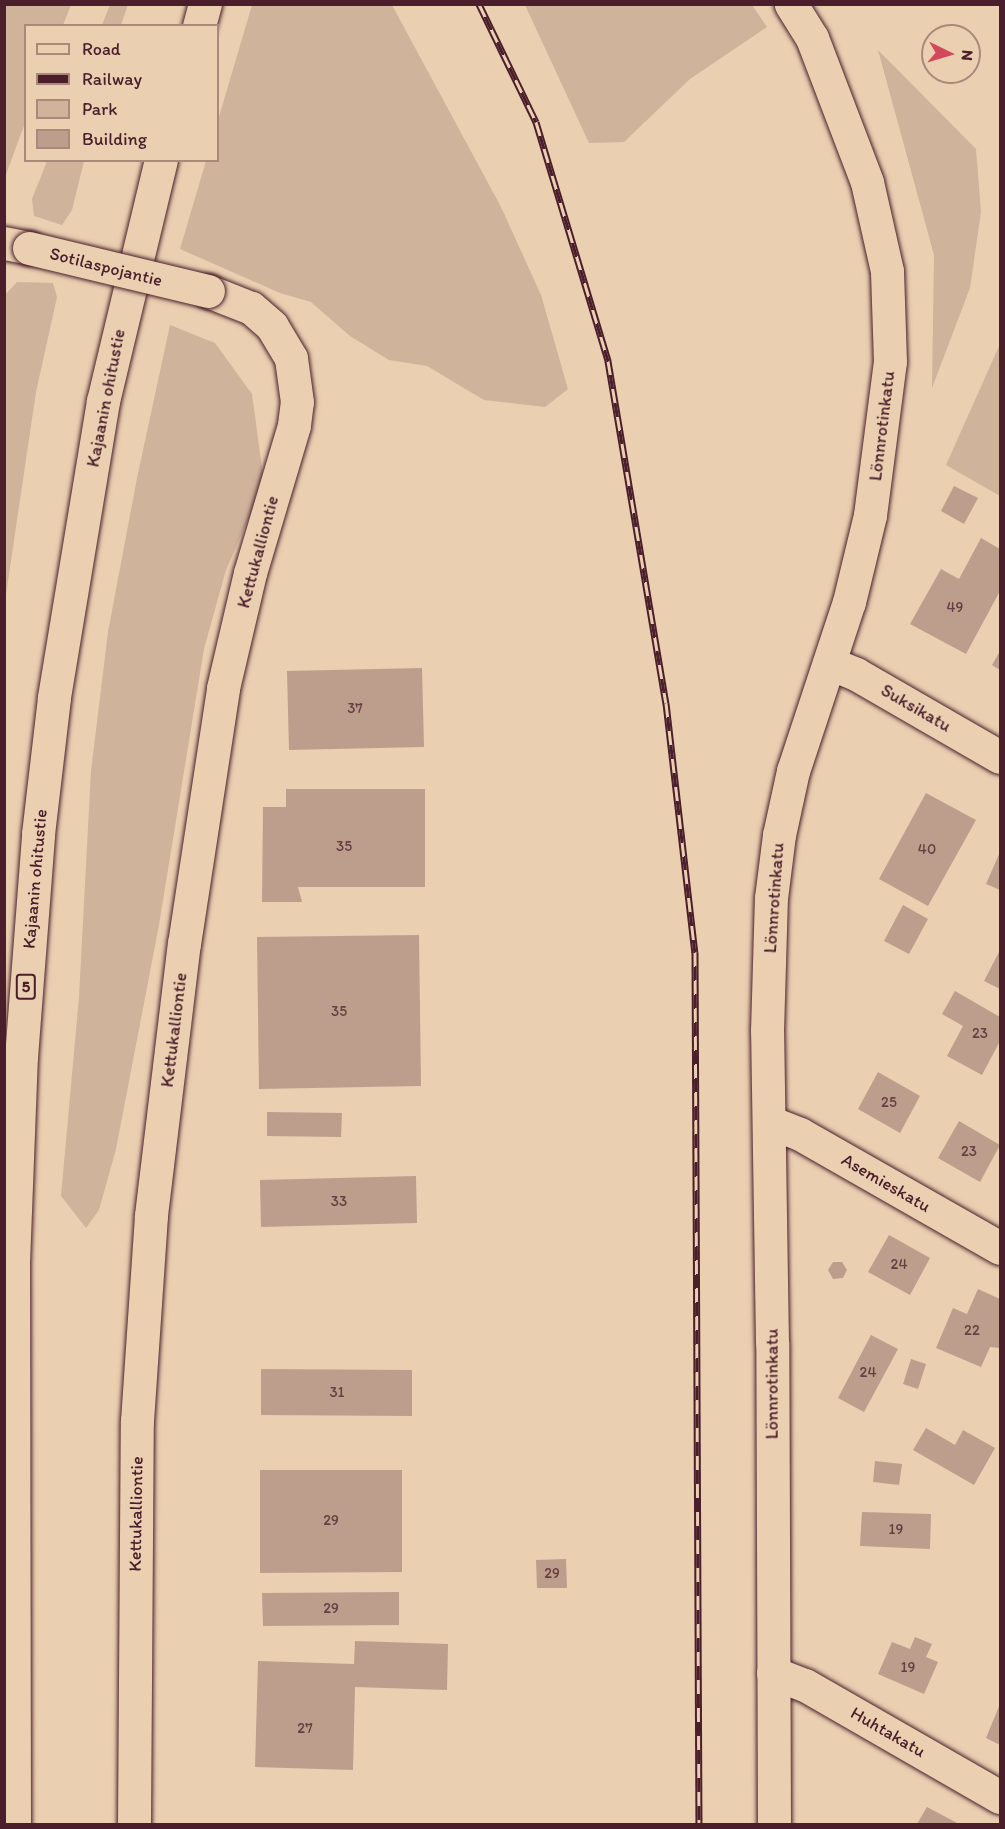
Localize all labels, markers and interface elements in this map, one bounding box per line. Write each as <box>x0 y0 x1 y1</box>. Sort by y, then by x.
legend <box>24 24 219 162</box>
north arrow <box>921 24 981 84</box>
text: Road <box>82 38 121 60</box>
text: N <box>958 49 977 62</box>
text: Railway <box>82 68 142 90</box>
text: Park <box>82 98 117 120</box>
text: Building <box>82 128 147 150</box>
street label: Sotilaspojantie <box>47 243 165 291</box>
street label: Kajaanin ohitustie <box>82 327 130 469</box>
street label: Lönnrotinkatu <box>865 370 899 482</box>
street label: Kettukalliontie <box>233 494 283 610</box>
house number: 49 <box>947 599 963 617</box>
street label: Suksikatu <box>877 679 955 737</box>
house number: 37 <box>347 700 363 718</box>
street label: Kajaanin ohitustie <box>18 808 52 950</box>
house number: 35 <box>336 838 352 856</box>
house number: 40 <box>918 841 936 859</box>
street label: Lönnrotinkatu <box>759 842 789 954</box>
street label: Kettukalliontie <box>156 971 192 1089</box>
road number: 5 <box>15 974 36 1000</box>
house number: 35 <box>331 1003 347 1021</box>
house number: 23 <box>972 1025 988 1043</box>
house number: 25 <box>881 1094 897 1112</box>
house number: 23 <box>961 1143 977 1161</box>
street label: Asemieskatu <box>838 1149 934 1217</box>
house number: 33 <box>331 1193 347 1211</box>
house number: 24 <box>891 1256 907 1274</box>
house number: 22 <box>964 1322 980 1340</box>
street label: Lönnrotinkatu <box>761 1329 783 1439</box>
house number: 24 <box>860 1364 876 1382</box>
house number: 31 <box>329 1384 345 1402</box>
street label: Kettukalliontie <box>124 1456 148 1572</box>
house number: 29 <box>323 1512 339 1530</box>
house number: 19 <box>889 1521 903 1539</box>
house number: 29 <box>544 1565 560 1583</box>
house number: 29 <box>323 1600 339 1618</box>
house number: 19 <box>901 1659 915 1677</box>
street label: Huhtakatu <box>847 1702 929 1762</box>
house number: 27 <box>297 1720 313 1738</box>

